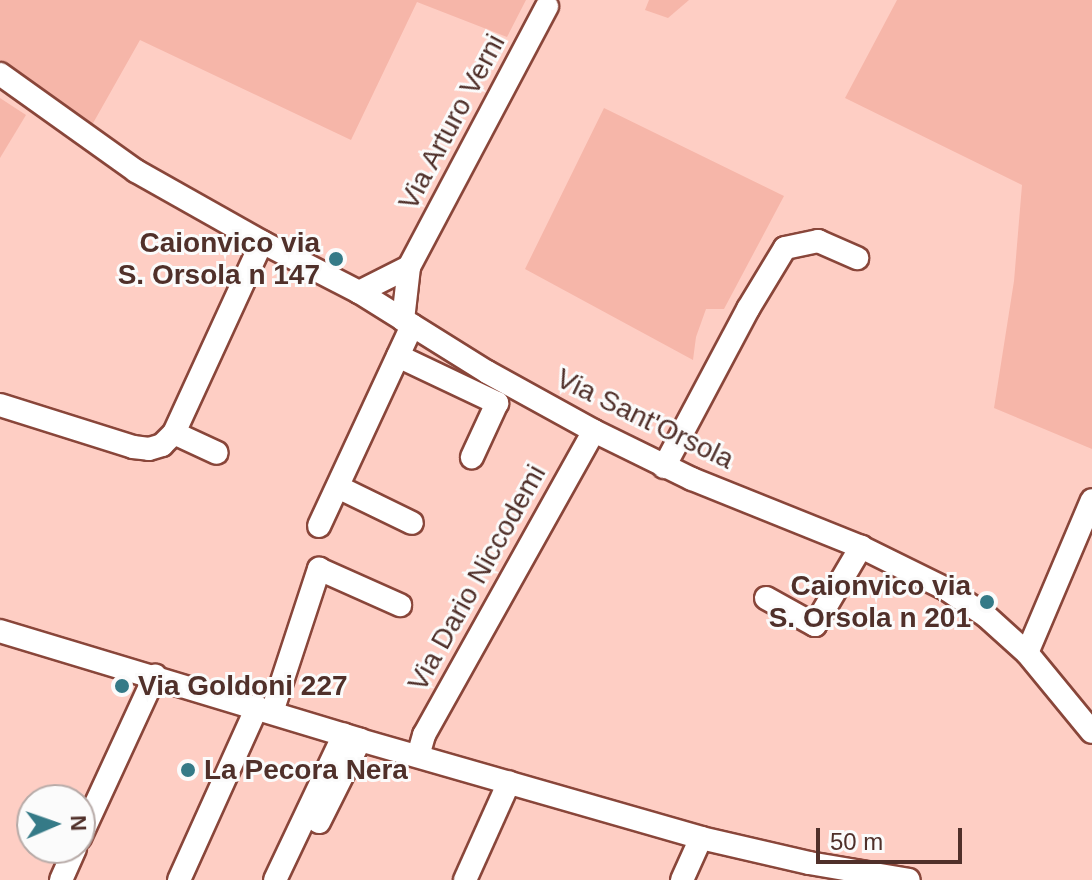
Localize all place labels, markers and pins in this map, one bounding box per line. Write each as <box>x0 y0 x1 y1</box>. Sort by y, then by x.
place label: Caionvico via S. Orsola n 147 <box>118 226 320 292</box>
marker: Caionvico via S. Orsola n 147 <box>327 250 345 268</box>
place label: Caionvico via S. Orsola n 201 <box>769 569 971 635</box>
marker: Caionvico via S. Orsola n 201 <box>978 593 996 611</box>
place label: Via Goldoni 227 <box>138 669 348 703</box>
marker: Via Goldoni 227 <box>113 677 131 695</box>
place label: La Pecora Nera <box>204 753 408 787</box>
marker: La Pecora Nera <box>179 761 197 779</box>

